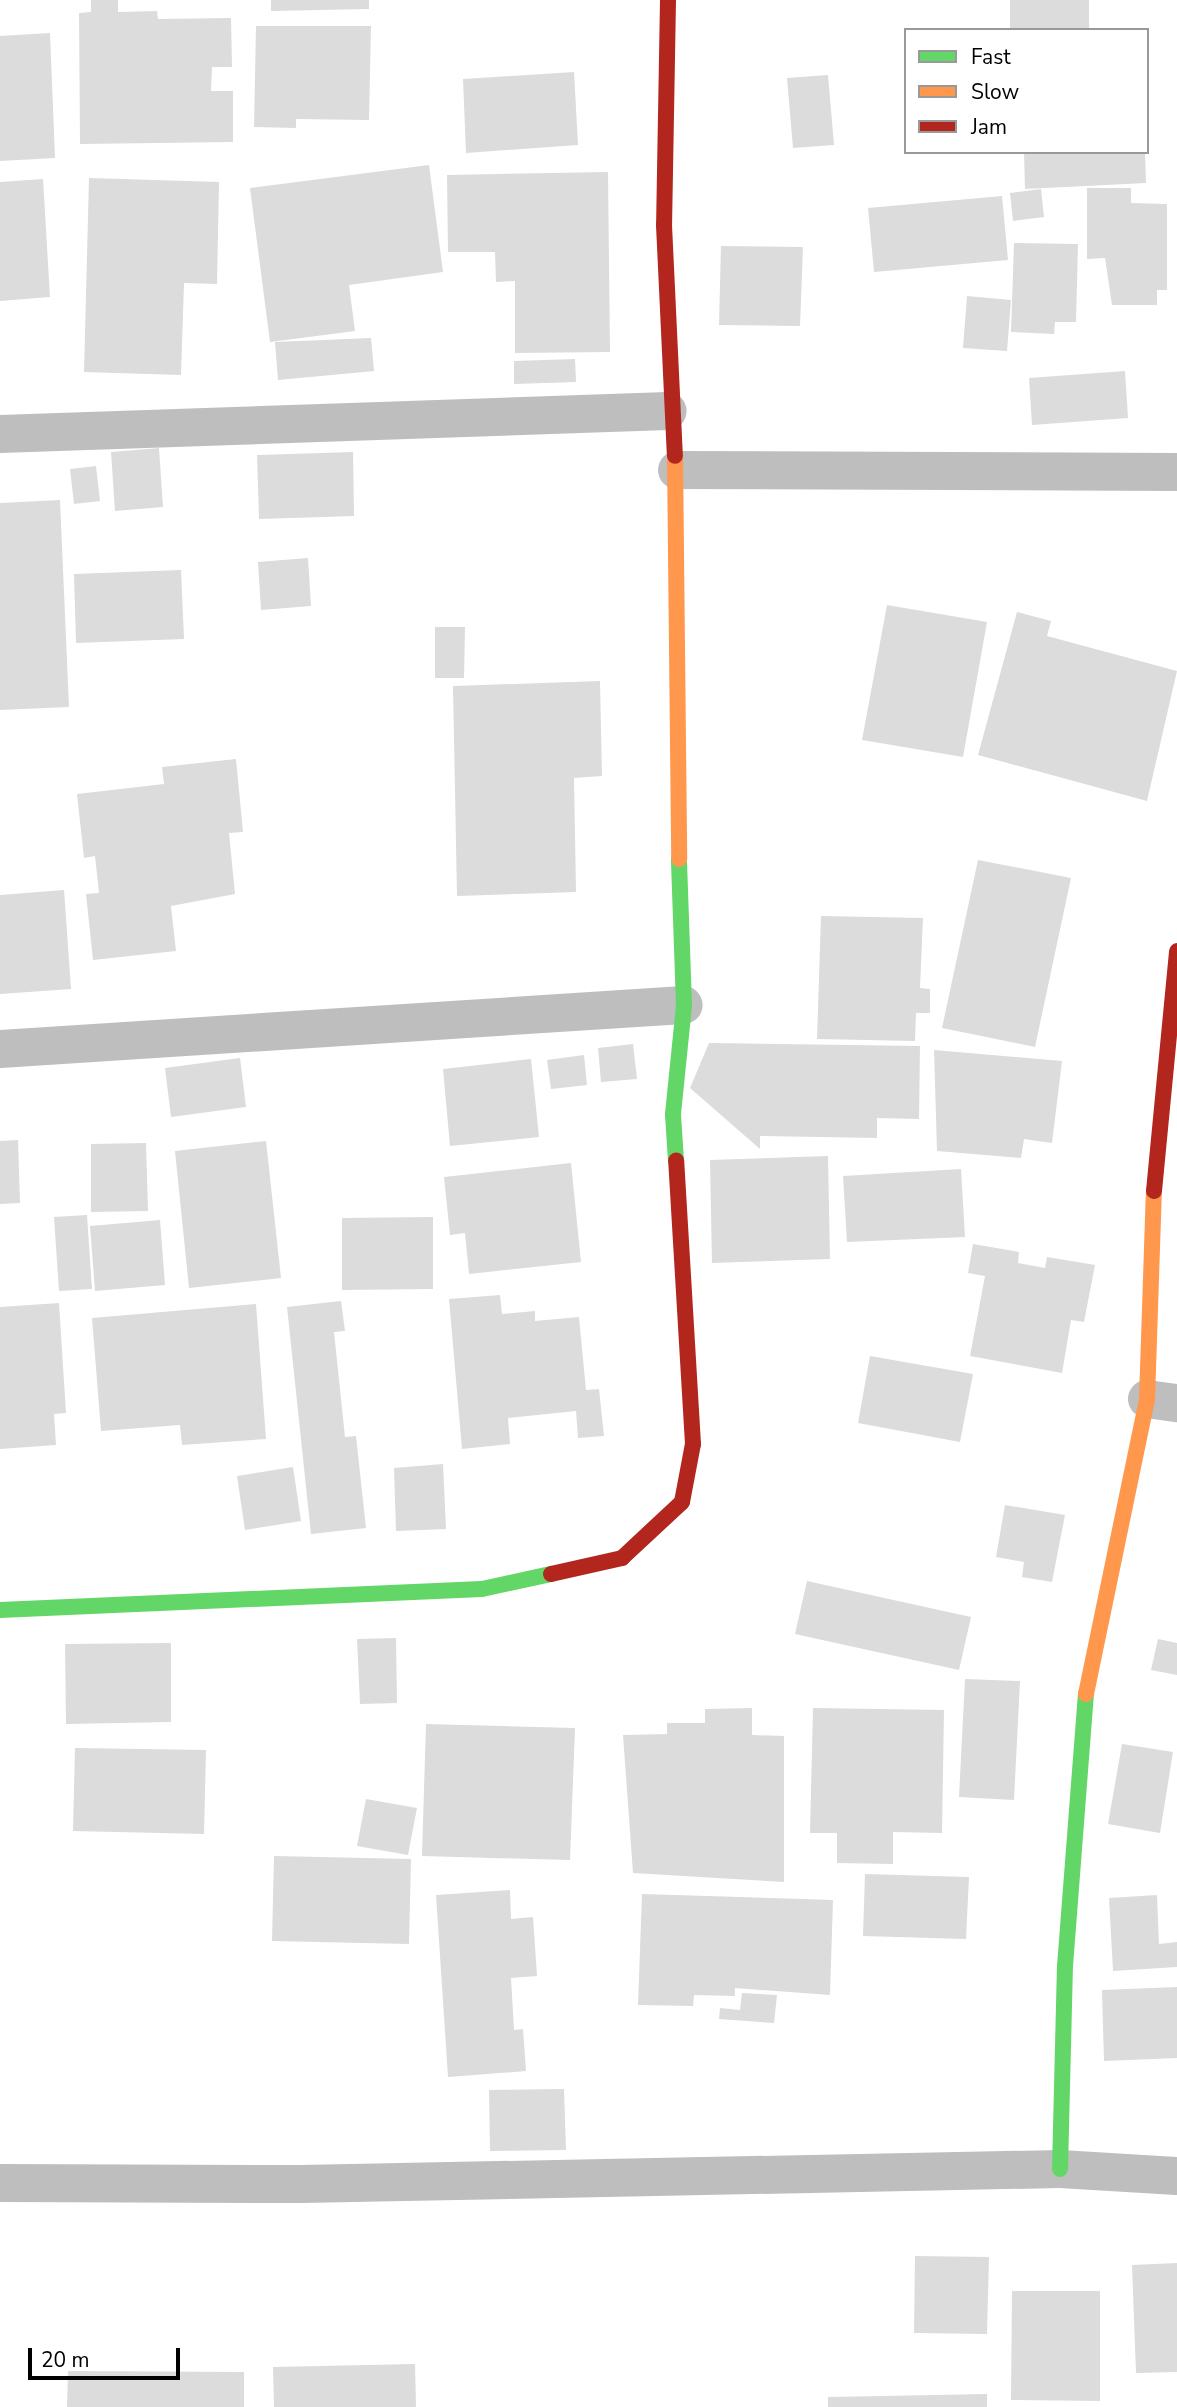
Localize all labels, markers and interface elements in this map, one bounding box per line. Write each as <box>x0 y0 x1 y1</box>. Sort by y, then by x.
legend <box>904 28 1149 154</box>
text: Fast <box>971 43 1011 71</box>
text: Slow <box>971 78 1019 106</box>
text: Jam <box>971 113 1007 141</box>
scale bar <box>32 2334 184 2378</box>
text: 20 m <box>41 2346 90 2374</box>

